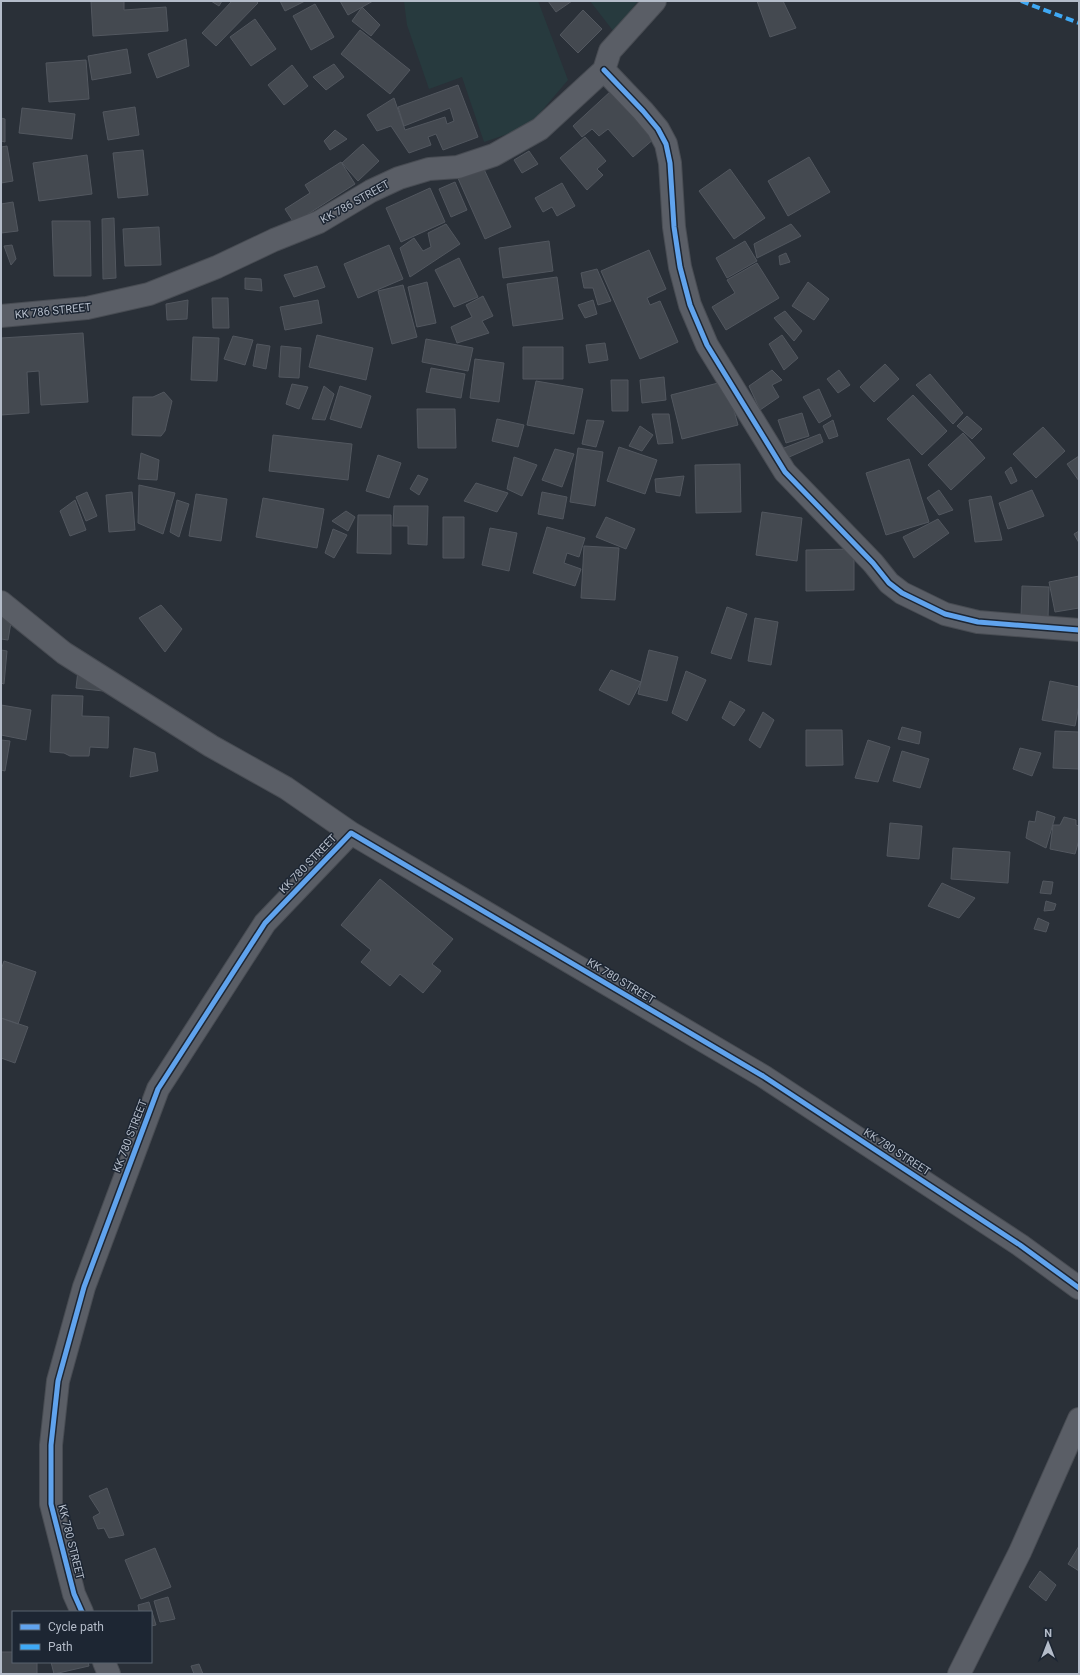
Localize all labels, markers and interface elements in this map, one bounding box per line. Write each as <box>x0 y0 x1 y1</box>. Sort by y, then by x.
street label: KK 786 STREET <box>318 177 392 226</box>
street label: KK 786 STREET <box>14 300 92 321</box>
street label: KK 780 STREET <box>277 832 340 896</box>
street label: KK 780 STREET <box>585 956 658 1007</box>
street label: KK 780 STREET <box>110 1097 150 1174</box>
street label: KK 780 STREET <box>861 1126 933 1179</box>
street label: KK 780 STREET <box>55 1503 87 1581</box>
legend <box>12 1611 152 1663</box>
text: Cycle path <box>48 1620 104 1634</box>
north arrow <box>1028 1623 1068 1663</box>
text: N <box>1044 1627 1052 1640</box>
text: Path <box>48 1640 73 1654</box>

